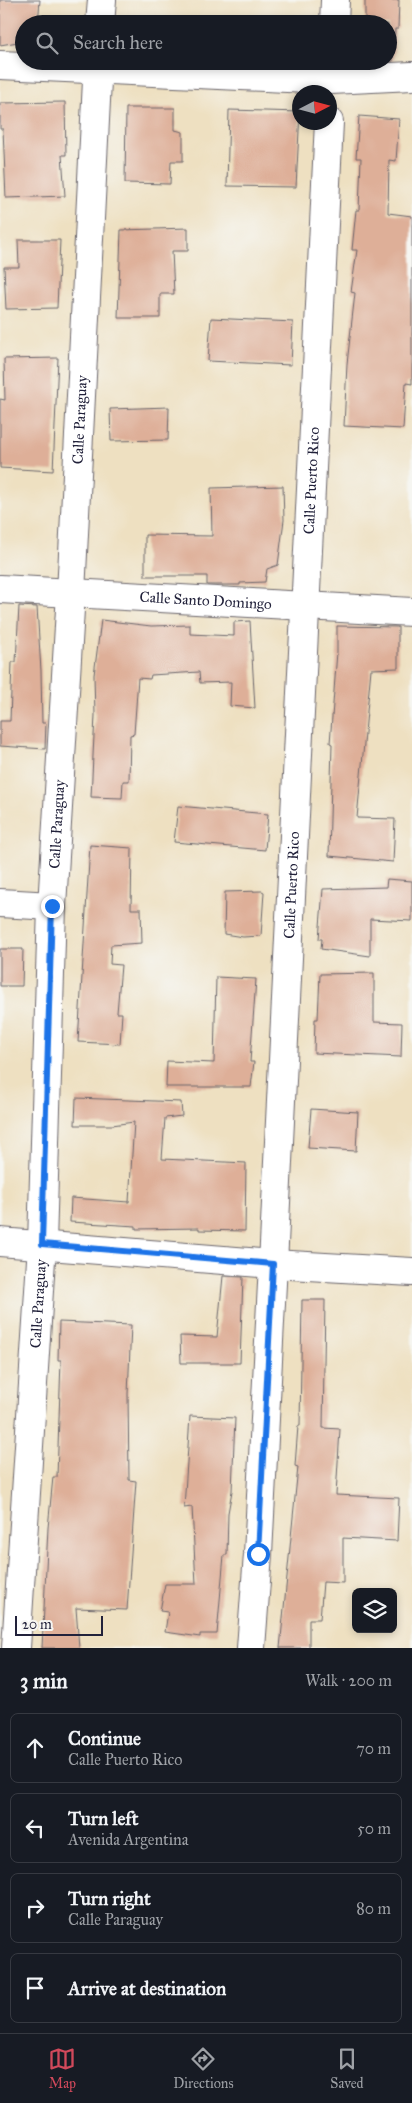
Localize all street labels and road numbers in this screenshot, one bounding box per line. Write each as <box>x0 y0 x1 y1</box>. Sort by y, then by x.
street label: Calle Paraguay <box>69 374 91 465</box>
street label: Calle Puerto Rico <box>300 426 323 535</box>
street label: Calle Santo Domingo <box>139 588 273 613</box>
street label: Calle Paraguay <box>45 778 69 869</box>
street label: Calle Puerto Rico <box>280 831 303 939</box>
street label: Calle Paraguay <box>26 1258 50 1349</box>

